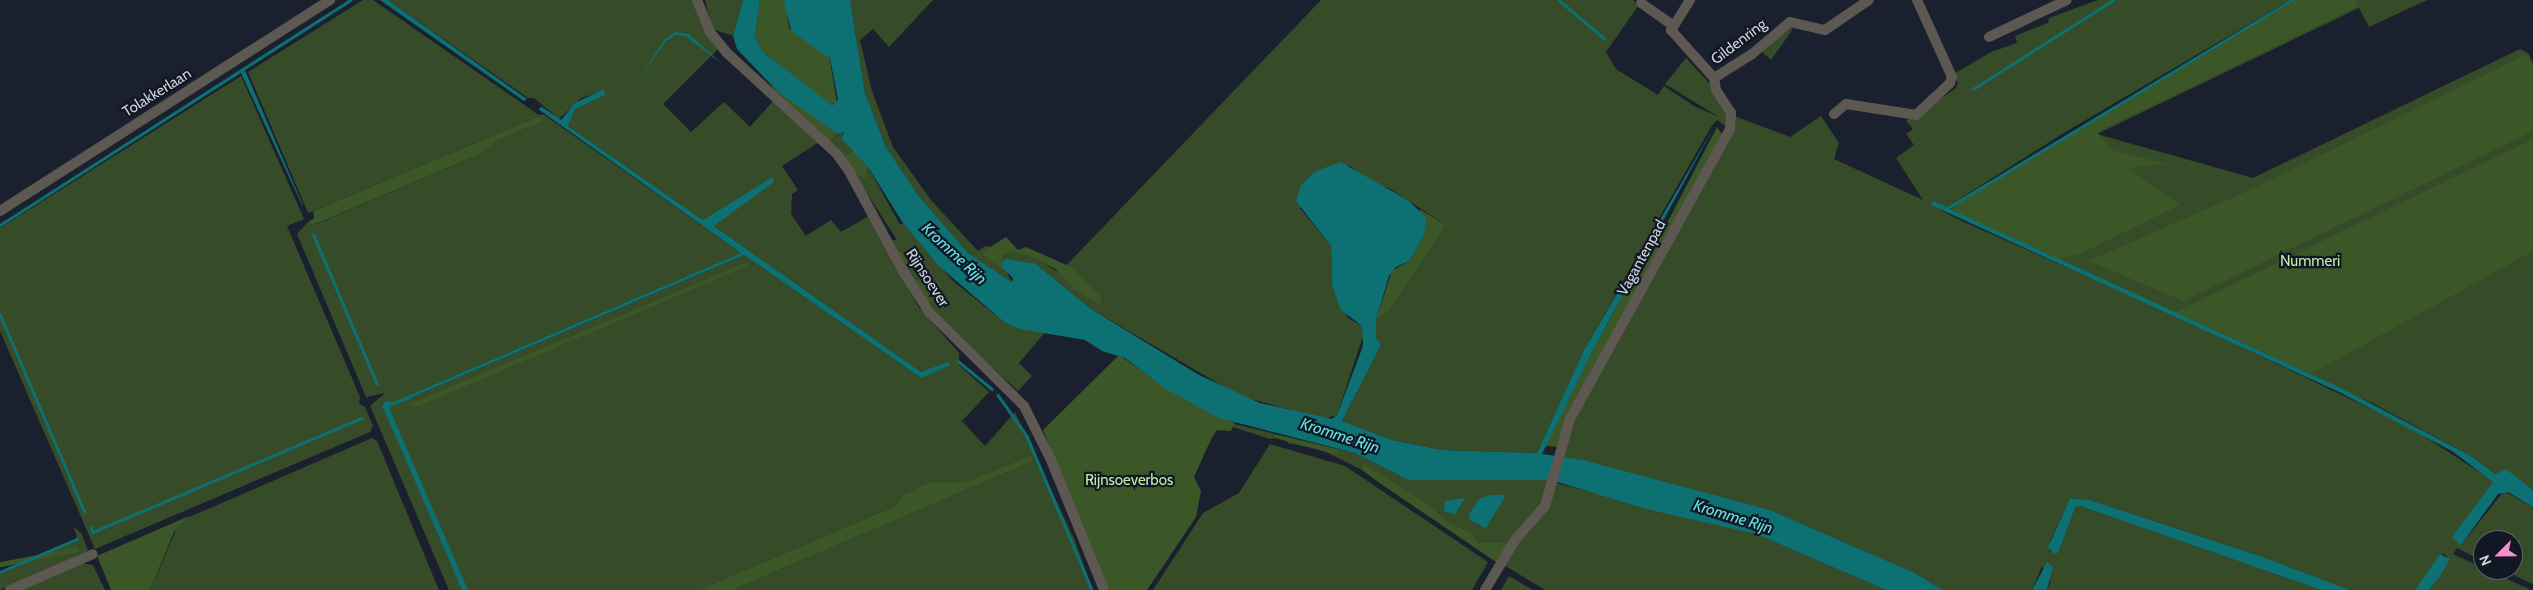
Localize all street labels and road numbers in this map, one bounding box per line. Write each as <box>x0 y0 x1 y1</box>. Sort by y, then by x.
street label: Gildenring <box>1708 15 1770 69</box>
street label: Tolakkerlaan <box>119 65 195 121</box>
street label: Vagantenpad <box>1614 217 1670 299</box>
street label: Rijnsoever <box>902 246 952 310</box>

